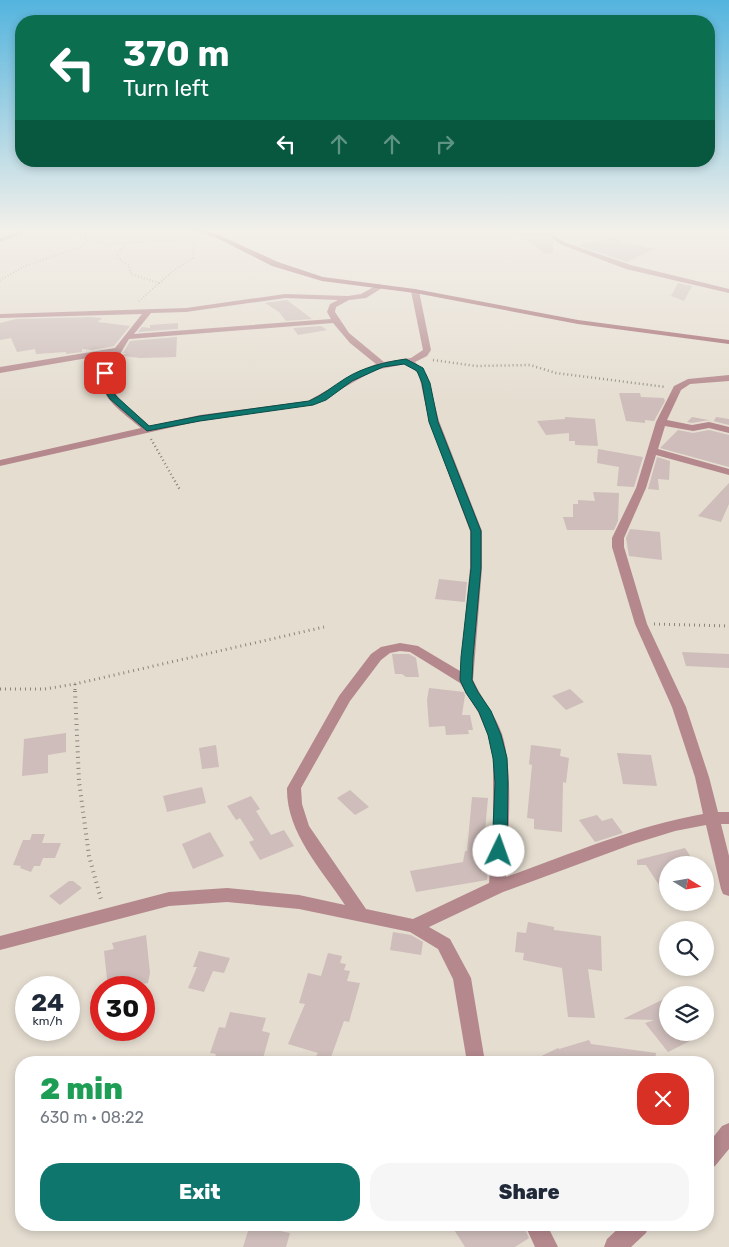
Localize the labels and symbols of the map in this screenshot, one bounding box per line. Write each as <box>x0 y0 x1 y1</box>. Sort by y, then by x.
pin <box>84 352 126 394</box>
position arrow <box>472 824 524 876</box>
north arrow <box>659 856 714 911</box>
speed limit sign: 30 <box>90 976 155 1041</box>

